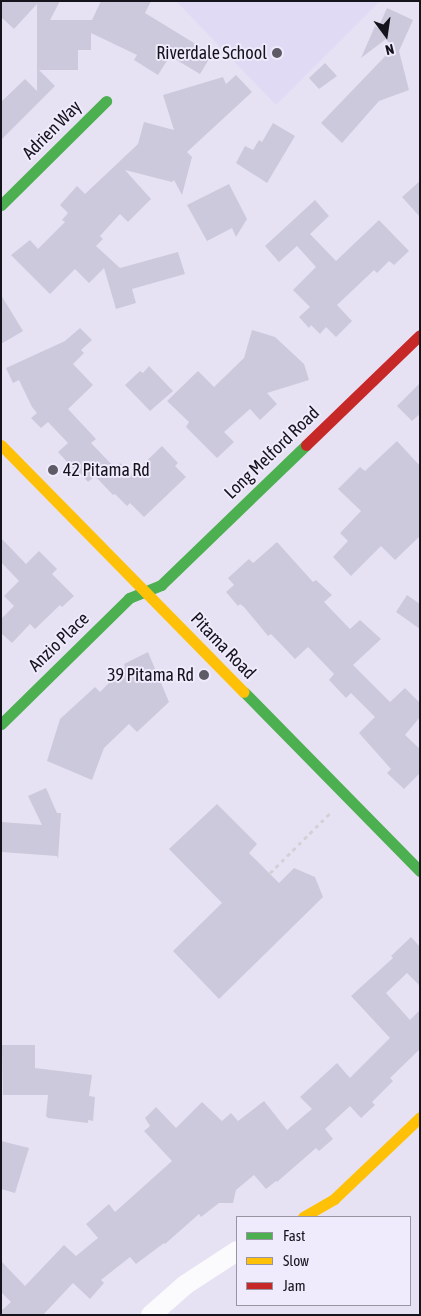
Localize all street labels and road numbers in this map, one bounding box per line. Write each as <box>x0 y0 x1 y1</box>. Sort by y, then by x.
street label: Adrien Way <box>18 96 86 164</box>
street label: Long Melford Road <box>220 402 324 504</box>
street label: Anzio Place <box>24 608 94 676</box>
street label: Pitama Road <box>186 608 260 684</box>

